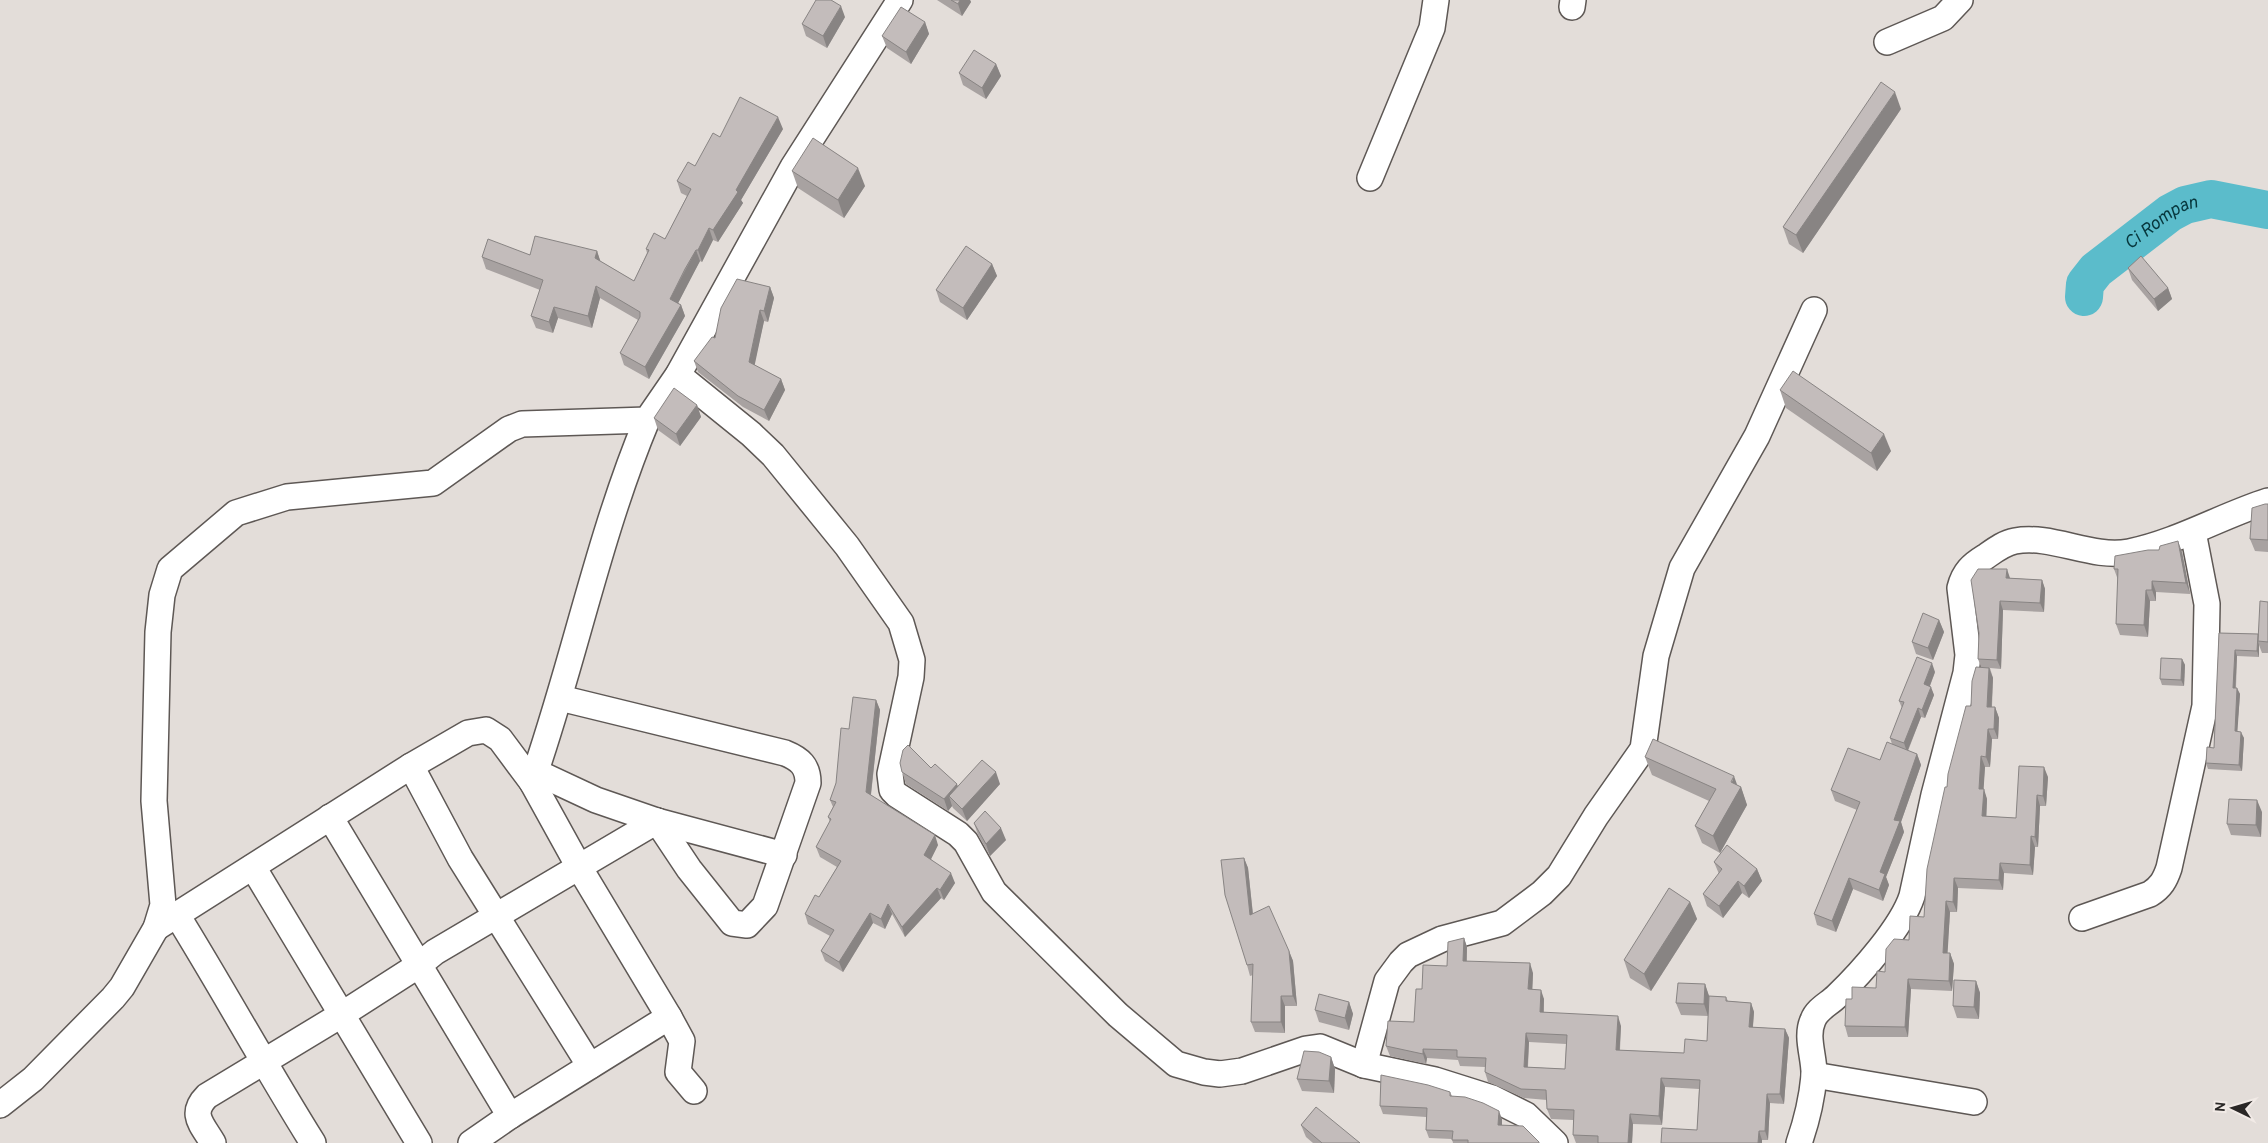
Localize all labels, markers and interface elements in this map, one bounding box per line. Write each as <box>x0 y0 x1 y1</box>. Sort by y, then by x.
water label: Ci Rompan <box>2120 191 2200 255</box>
north arrow <box>2208 1083 2258 1133</box>
text: N <box>2213 1101 2230 1113</box>

